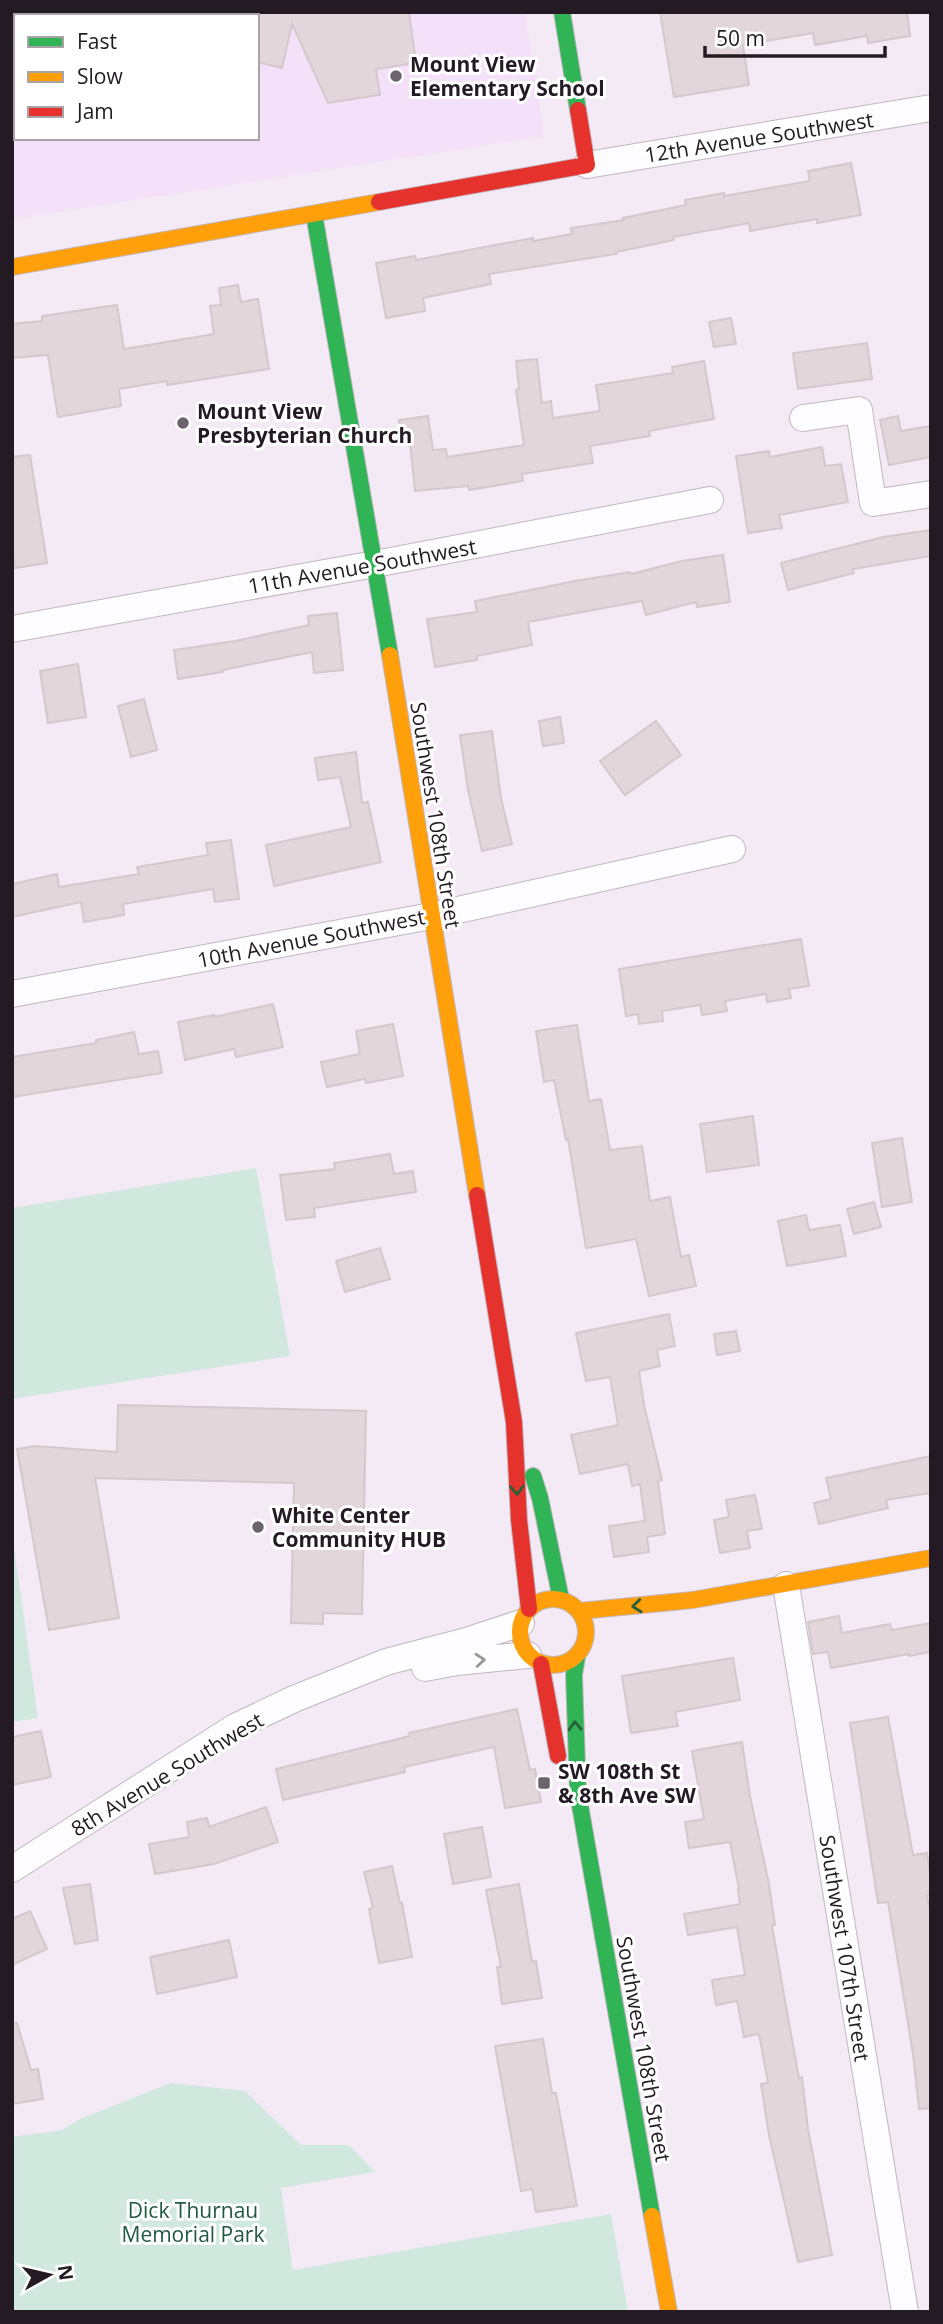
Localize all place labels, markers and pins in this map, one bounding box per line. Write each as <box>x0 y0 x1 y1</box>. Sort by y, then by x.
place label: Mount View Elementary School <box>410 50 605 102</box>
marker: Mount View Elementary School <box>388 68 404 84</box>
place label: Mount View Presbyterian Church <box>197 397 412 449</box>
marker: Mount View Presbyterian Church <box>175 415 191 431</box>
place label: White Center Community HUB <box>272 1501 446 1553</box>
marker: White Center Community HUB <box>250 1519 266 1535</box>
place label: SW 108th St & 8th Ave SW <box>558 1757 696 1809</box>
marker: SW 108th St & 8th Ave SW <box>536 1775 552 1791</box>

